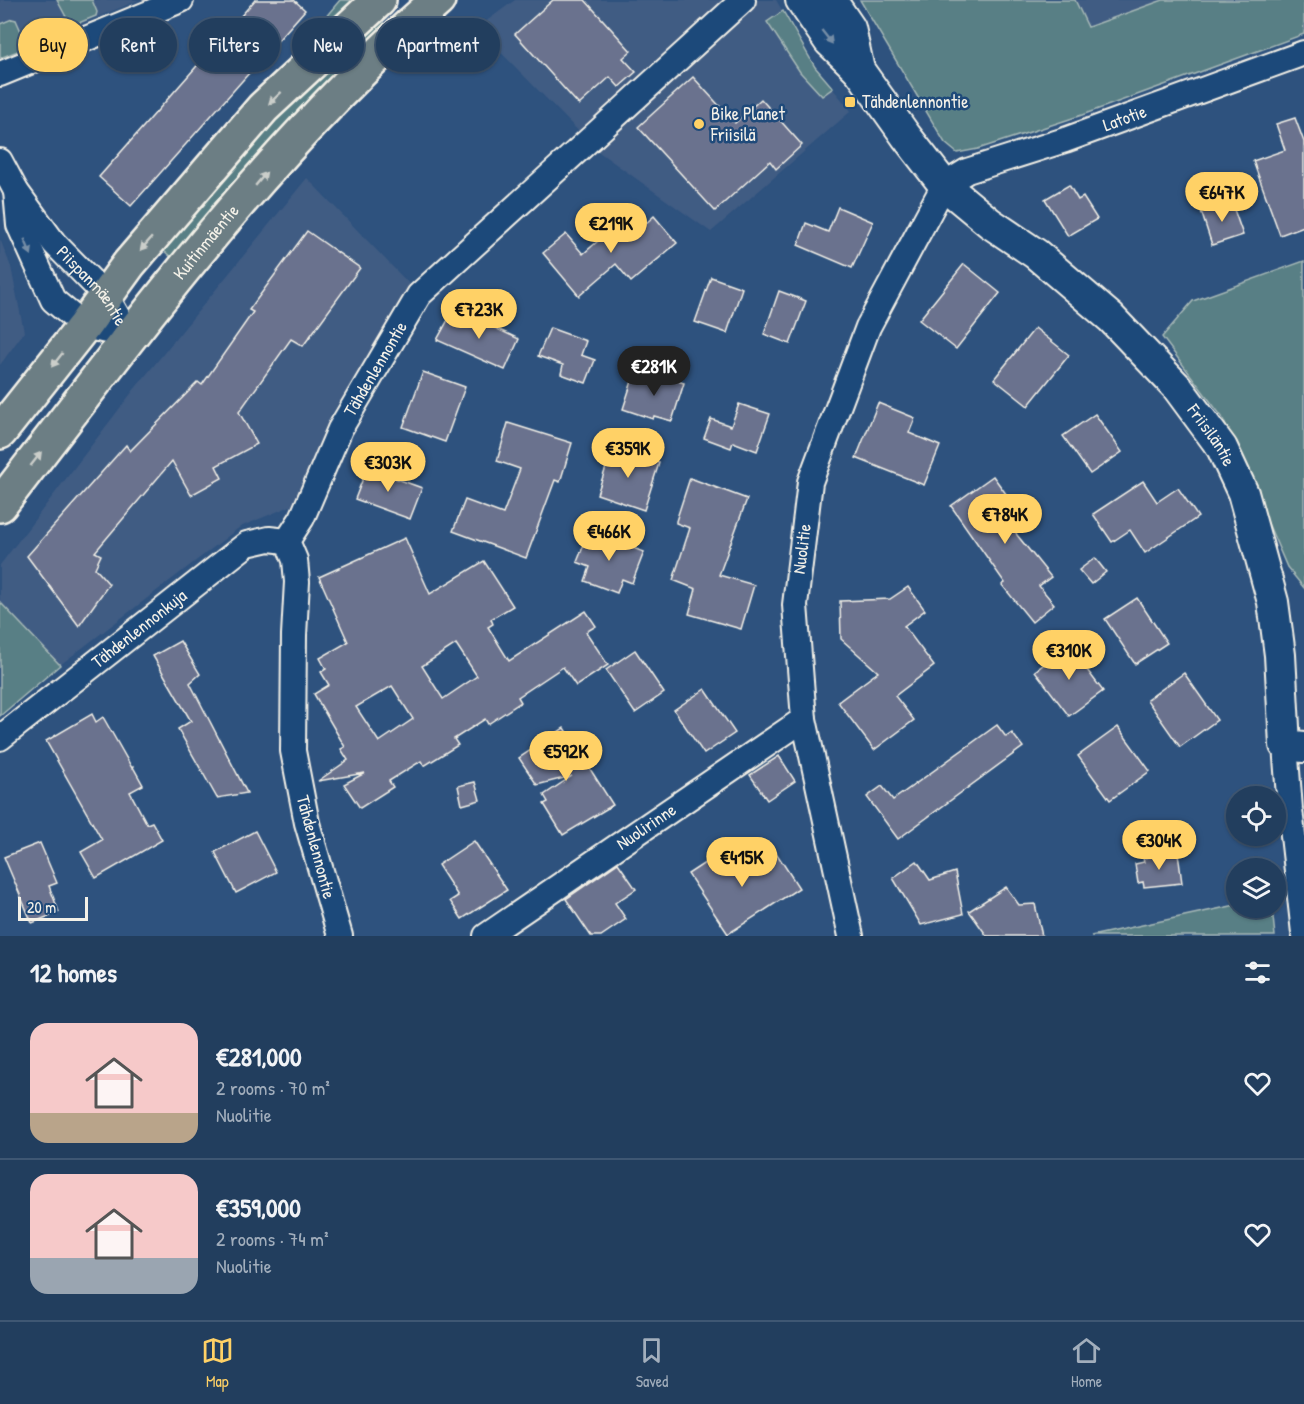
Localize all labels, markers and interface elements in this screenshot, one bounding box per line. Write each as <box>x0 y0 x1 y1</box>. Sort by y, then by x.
chip: Buy <box>18 18 88 72</box>
chip: Rent <box>100 18 177 72</box>
chip: Filters <box>189 18 280 72</box>
chip: New <box>292 18 364 72</box>
chip: Apartment <box>376 18 500 72</box>
one-way arrow <box>821 29 834 45</box>
place label: Tähdenlennontie <box>862 89 968 114</box>
one-way arrow <box>268 90 282 104</box>
marker: Tähdenlennontie <box>843 95 857 109</box>
street label: Latotie <box>1099 98 1150 137</box>
place label: Bike Planet Friisilä <box>710 101 786 147</box>
marker: Bike Planet Friisilä <box>692 117 706 131</box>
one-way arrow <box>254 172 267 187</box>
pin: €647K <box>1180 172 1264 223</box>
text: €647K <box>1199 178 1245 205</box>
street label: Kuitinmäentie <box>167 199 244 285</box>
pin: €219K <box>569 203 653 254</box>
text: €219K <box>589 209 633 236</box>
one-way arrow <box>140 236 153 251</box>
one-way arrow <box>24 239 33 256</box>
street label: Piispanmäentie <box>51 240 134 330</box>
pin: €723K <box>437 289 521 340</box>
text: €723K <box>455 295 503 322</box>
street label: Tähdenlennontie <box>337 316 413 421</box>
pin: €281K <box>612 346 696 397</box>
one-way arrow <box>52 352 64 367</box>
text: €281K <box>631 352 677 379</box>
street label: Friisiläntie <box>1181 398 1242 470</box>
pin: €359K <box>586 428 670 479</box>
text: €359K <box>606 434 650 461</box>
pin: €303K <box>346 442 430 493</box>
text: €303K <box>365 448 411 475</box>
one-way arrow <box>29 451 41 466</box>
pin: €784K <box>963 494 1047 545</box>
text: €784K <box>982 500 1028 527</box>
pin: €466K <box>567 511 651 562</box>
text: €466K <box>587 517 631 544</box>
street label: Nuolitie <box>786 522 817 575</box>
street label: Tähdenlennonkuja <box>86 583 192 674</box>
pin: €310K <box>1027 630 1111 681</box>
text: €310K <box>1046 636 1092 663</box>
pin: €592K <box>524 731 608 782</box>
text: €592K <box>543 737 589 764</box>
map controls <box>1226 786 1286 918</box>
button: locate <box>1226 786 1286 846</box>
street label: Tähdenlennontie <box>291 792 342 901</box>
street label: Nuolirinne <box>611 797 681 856</box>
pin: €304K <box>1117 820 1201 871</box>
text: €304K <box>1136 826 1182 853</box>
pin: €415K <box>700 837 784 888</box>
text: €415K <box>720 843 764 870</box>
button: layers <box>1226 858 1286 918</box>
scale bar <box>18 894 88 922</box>
text: 20 m <box>27 896 56 918</box>
text: 12 homes <box>30 955 117 990</box>
icon: filters <box>1241 956 1274 989</box>
text: €281,000 <box>216 1039 302 1074</box>
icon: home <box>78 1047 150 1119</box>
icon: heart <box>1241 1067 1274 1100</box>
text: 2 rooms · 70 m² <box>216 1074 330 1101</box>
text: Nuolitie <box>216 1101 272 1128</box>
text: €359,000 <box>216 1190 301 1225</box>
icon: home <box>78 1198 150 1270</box>
icon: heart <box>1241 1218 1274 1251</box>
text: 2 rooms · 74 m² <box>216 1225 328 1252</box>
text: Nuolitie <box>216 1252 272 1279</box>
tab: Map <box>201 1334 234 1392</box>
tab: Saved <box>635 1334 668 1392</box>
tab: Home <box>1070 1334 1103 1392</box>

